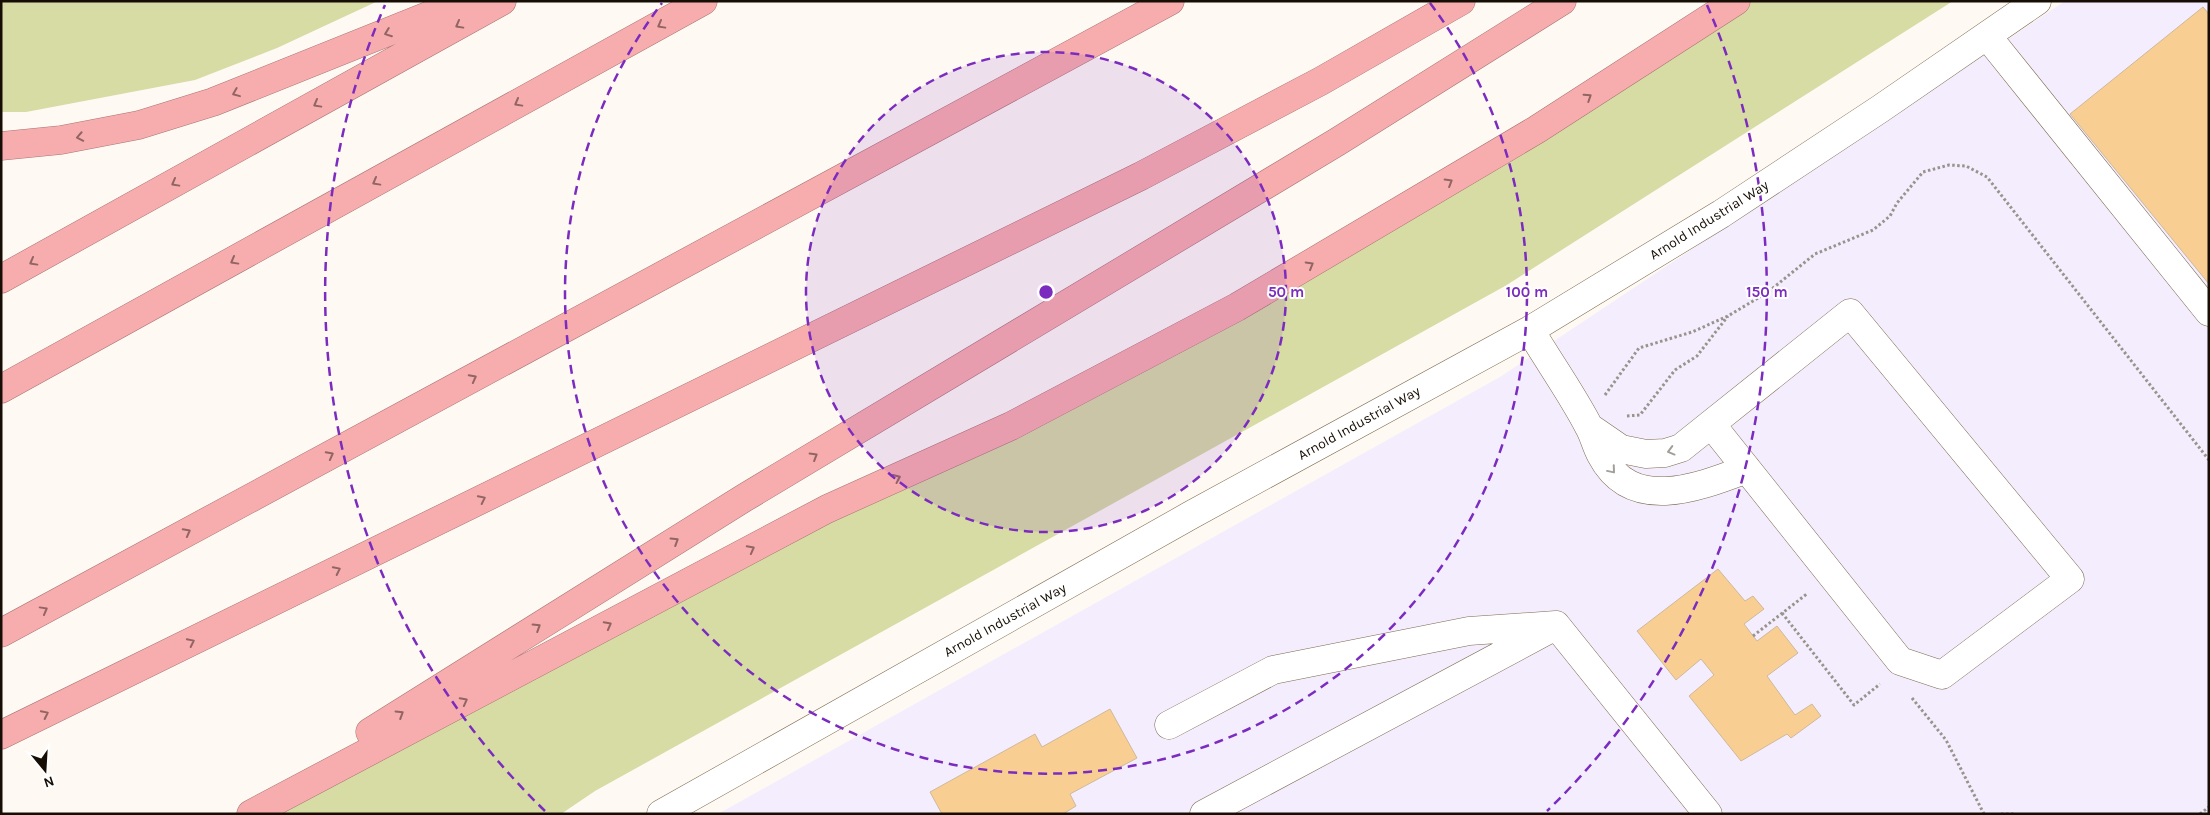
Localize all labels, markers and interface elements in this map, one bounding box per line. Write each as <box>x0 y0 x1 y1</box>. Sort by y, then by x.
one-way arrow <box>455 19 464 29</box>
one-way arrow <box>657 19 666 29</box>
one-way arrow <box>384 27 393 38</box>
one-way arrow <box>233 87 241 97</box>
one-way arrow <box>1582 94 1592 103</box>
one-way arrow <box>515 97 524 107</box>
one-way arrow <box>313 98 322 108</box>
one-way arrow <box>76 131 85 141</box>
one-way arrow <box>171 176 180 186</box>
one-way arrow <box>372 176 381 186</box>
street label: Arnold Industrial Way <box>1646 176 1772 264</box>
one-way arrow <box>1444 179 1453 189</box>
one-way arrow <box>230 254 239 264</box>
one-way arrow <box>29 255 38 265</box>
one-way arrow <box>1304 262 1313 272</box>
centre of rings <box>1037 283 1055 301</box>
text: 50 m <box>1268 283 1304 301</box>
text: 100 m <box>1506 283 1548 301</box>
text: 150 m <box>1746 283 1788 301</box>
one-way arrow <box>467 374 476 384</box>
street label: Arnold Industrial Way <box>1295 382 1423 464</box>
one-way arrow <box>1667 445 1676 456</box>
one-way arrow <box>324 451 333 461</box>
one-way arrow <box>808 453 817 463</box>
one-way arrow <box>1606 464 1615 473</box>
one-way arrow <box>892 473 901 484</box>
one-way arrow <box>477 495 486 505</box>
one-way arrow <box>181 528 190 538</box>
one-way arrow <box>670 538 679 548</box>
one-way arrow <box>746 545 755 555</box>
one-way arrow <box>332 566 341 577</box>
street label: Arnold Industrial Way <box>941 579 1069 661</box>
one-way arrow <box>38 606 47 616</box>
one-way arrow <box>602 621 611 631</box>
one-way arrow <box>532 624 541 634</box>
one-way arrow <box>186 638 195 648</box>
one-way arrow <box>459 697 468 707</box>
one-way arrow <box>40 710 49 720</box>
one-way arrow <box>394 710 403 720</box>
north arrow <box>20 745 70 795</box>
text: N <box>41 772 56 792</box>

